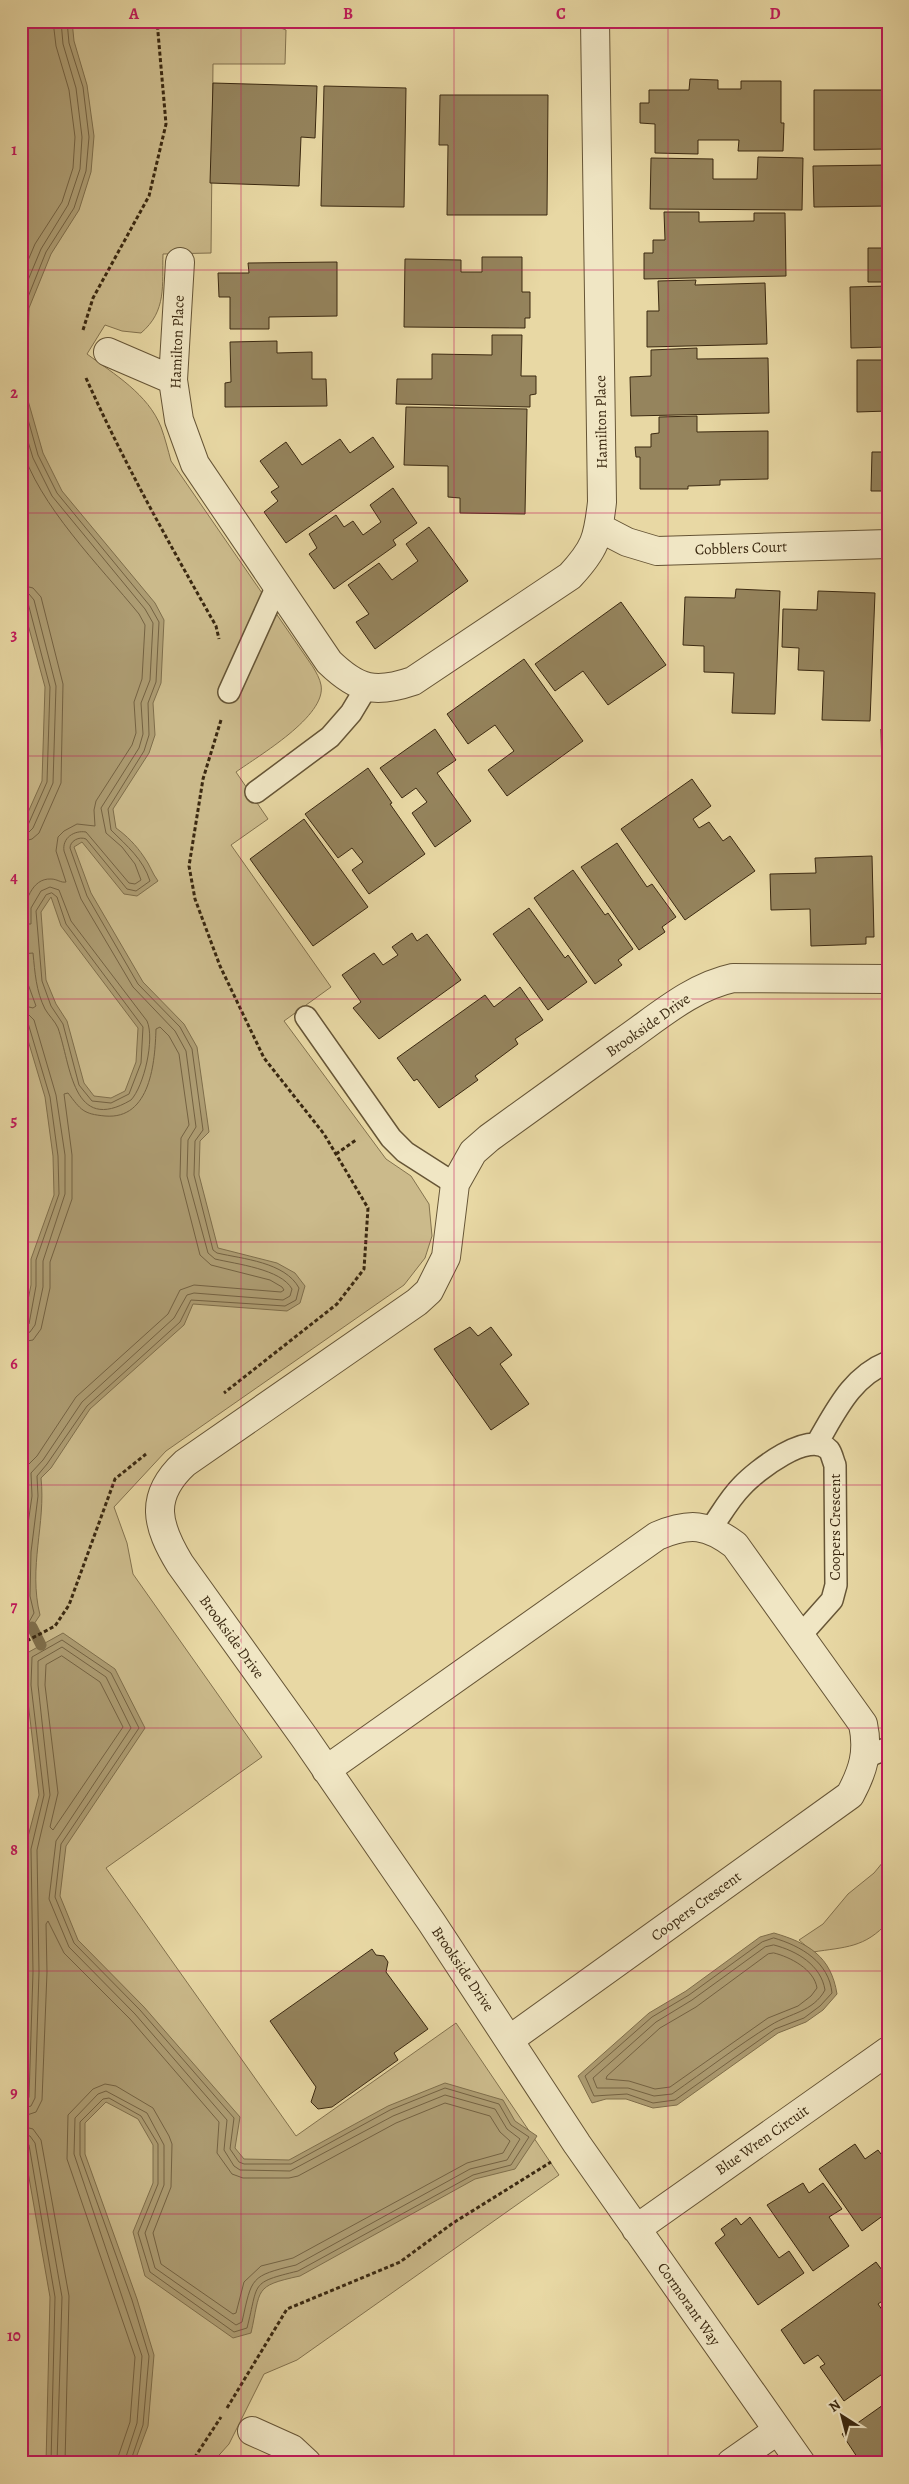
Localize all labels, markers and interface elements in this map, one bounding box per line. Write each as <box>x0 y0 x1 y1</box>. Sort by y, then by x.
text: A <box>128 3 140 25</box>
text: B <box>343 3 353 25</box>
text: C <box>556 3 566 25</box>
text: D <box>769 3 781 25</box>
text: 1 <box>11 139 17 161</box>
street label: Hamilton Place <box>165 295 189 389</box>
street label: Hamilton Place <box>590 375 612 469</box>
text: 2 <box>10 382 18 404</box>
street label: Cobblers Court <box>695 536 788 560</box>
text: 3 <box>11 624 18 646</box>
text: 4 <box>10 867 18 889</box>
street label: Brookside Drive <box>602 988 694 1061</box>
text: 5 <box>11 1110 18 1132</box>
text: 6 <box>10 1353 18 1375</box>
street label: Coopers Crescent <box>825 1474 845 1580</box>
street label: Brookside Drive <box>195 1591 269 1683</box>
text: 7 <box>11 1596 18 1618</box>
text: 8 <box>10 1839 18 1861</box>
street label: Coopers Crescent <box>647 1866 745 1946</box>
street label: Brookside Drive <box>427 1923 499 2016</box>
text: 9 <box>10 2082 18 2104</box>
street label: Blue Wren Circuit <box>711 2100 813 2180</box>
street label: Cormorant Way <box>653 2258 725 2350</box>
text: 10 <box>7 2325 21 2347</box>
north arrow <box>816 2392 866 2442</box>
text: N <box>825 2395 844 2417</box>

